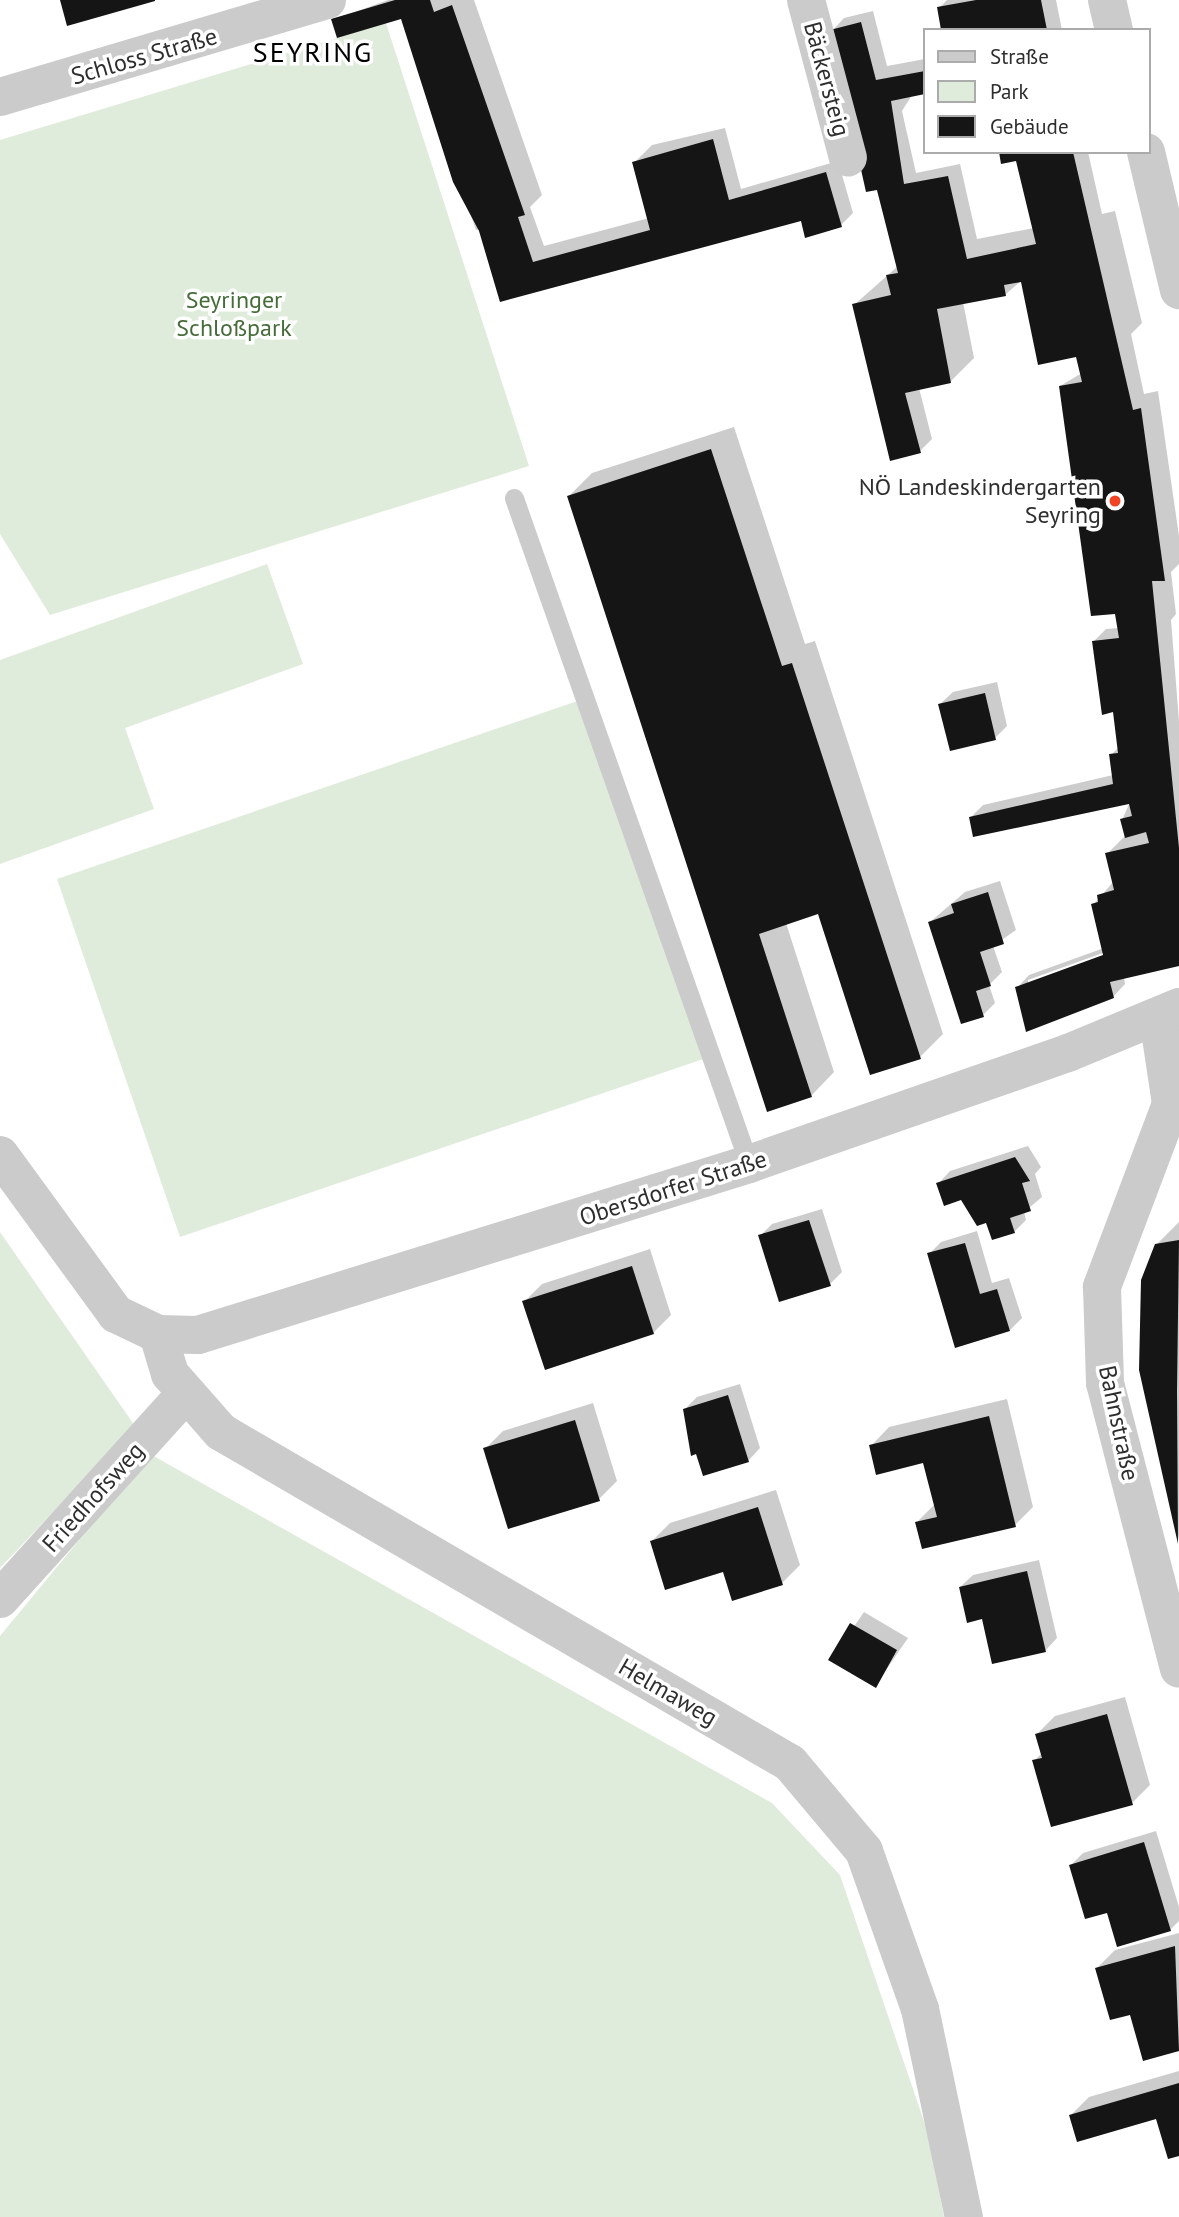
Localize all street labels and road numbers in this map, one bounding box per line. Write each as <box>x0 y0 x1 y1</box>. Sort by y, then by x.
street label: Bäckersteig <box>798 18 856 140</box>
street label: Schloss Straße <box>68 21 220 91</box>
street label: Obersdorfer Straße <box>576 1144 770 1232</box>
street label: Bahnstraße <box>1093 1363 1145 1483</box>
street label: Friedhofsweg <box>36 1436 150 1558</box>
street label: Helmaweg <box>614 1652 722 1732</box>

